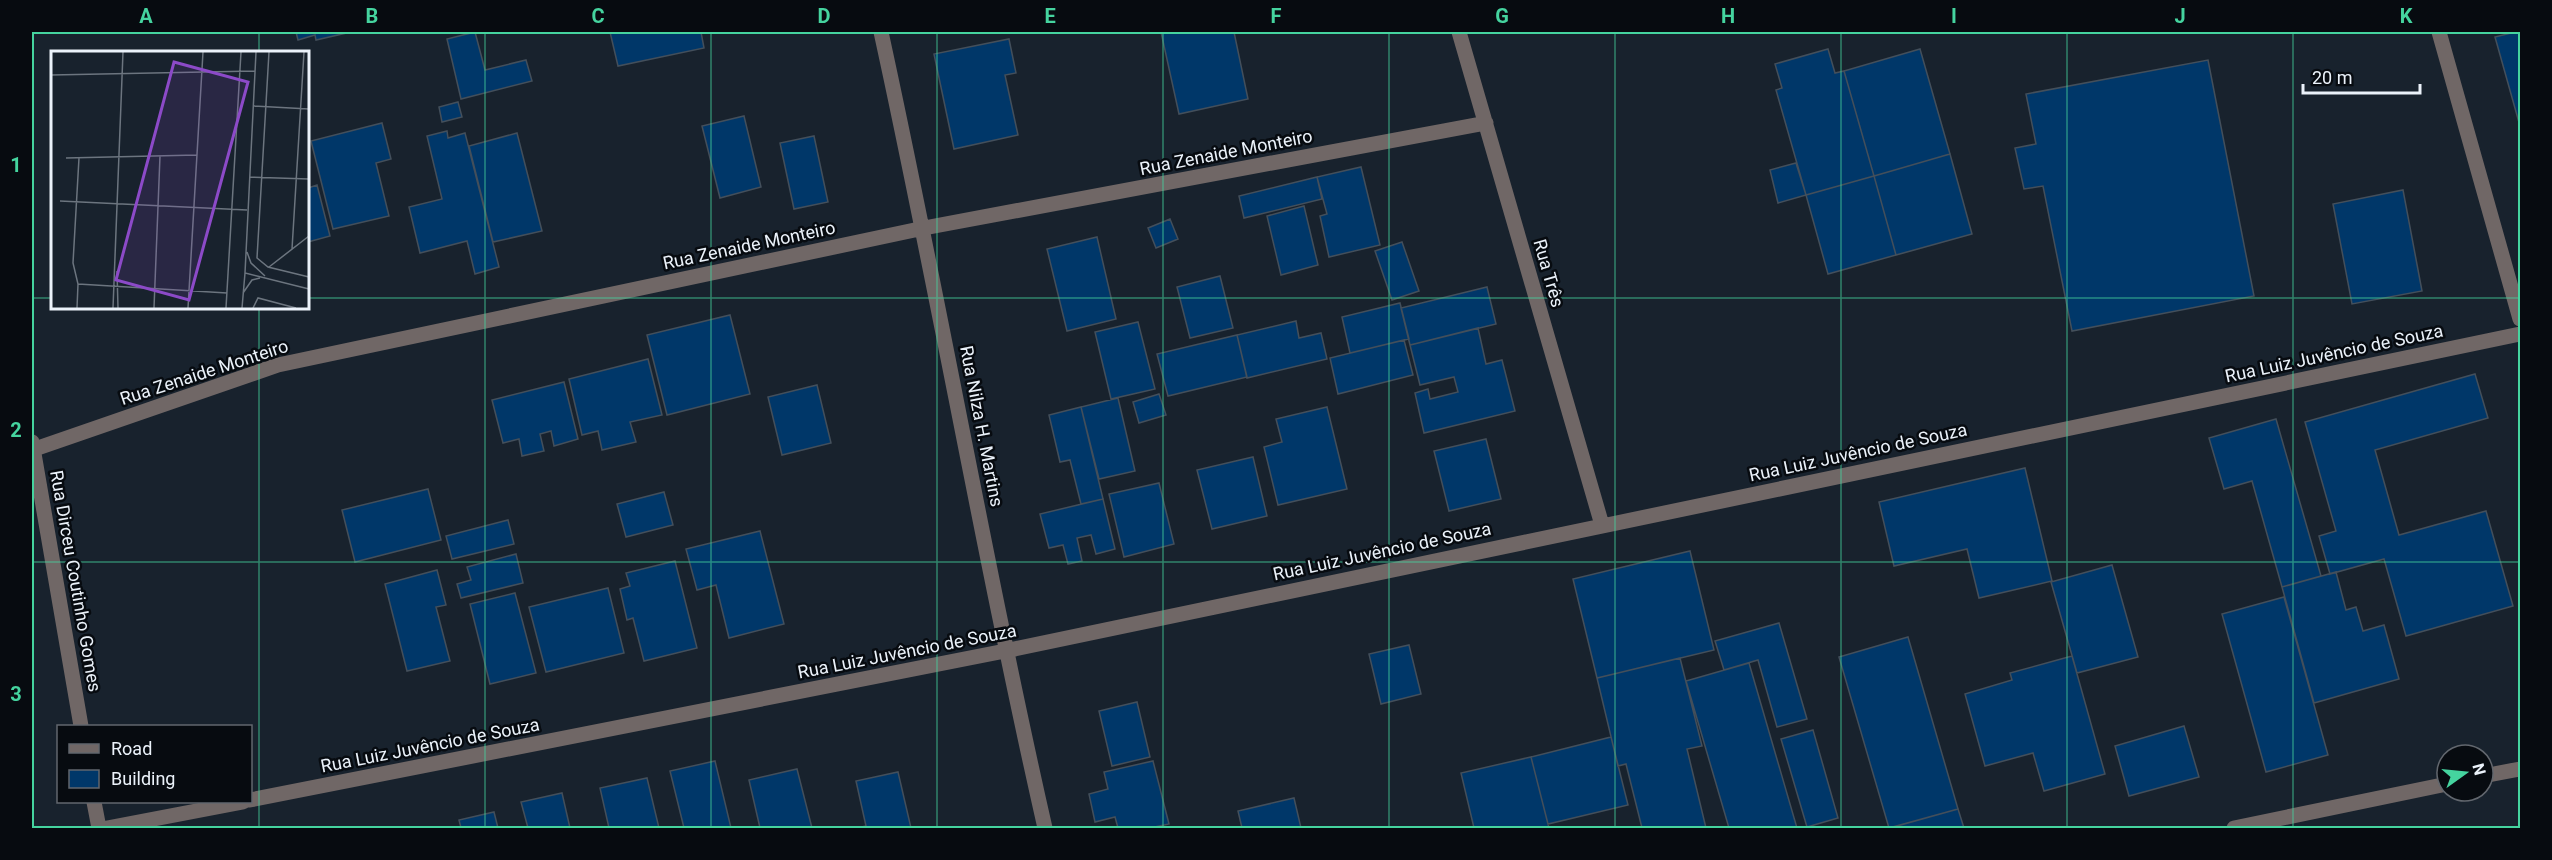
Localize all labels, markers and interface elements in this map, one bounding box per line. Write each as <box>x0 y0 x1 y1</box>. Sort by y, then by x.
text: A <box>139 4 153 28</box>
text: B <box>366 4 378 28</box>
text: C <box>591 4 605 28</box>
text: D <box>818 4 831 28</box>
text: E <box>1044 4 1056 28</box>
text: F <box>1271 4 1282 28</box>
text: G <box>1495 4 1509 28</box>
text: H <box>1721 4 1735 28</box>
text: I <box>1951 4 1957 28</box>
text: J <box>2174 4 2186 28</box>
text: K <box>2400 4 2413 28</box>
inset map <box>51 51 309 309</box>
scale bar <box>2303 57 2420 95</box>
text: 20 m <box>2312 67 2352 88</box>
street label: Rua Zenaide Monteiro <box>1138 125 1314 179</box>
text: 1 <box>10 153 22 177</box>
street label: Rua Zenaide Monteiro <box>661 216 837 274</box>
street label: Rua Três <box>1529 237 1569 309</box>
street label: Rua Luiz Juvêncio de Souza <box>2223 320 2445 386</box>
street label: Rua Zenaide Monteiro <box>117 335 291 409</box>
street label: Rua Nilza H. Martins <box>956 344 1008 508</box>
text: 2 <box>10 418 22 442</box>
street label: Rua Luiz Juvêncio de Souza <box>1747 419 1969 485</box>
street label: Rua Dirceu Coutinho Gomes <box>46 469 106 693</box>
street label: Rua Luiz Juvêncio de Souza <box>1271 518 1493 584</box>
street label: Rua Luiz Juvêncio de Souza <box>796 619 1018 683</box>
text: 3 <box>10 682 22 706</box>
street label: Rua Luiz Juvêncio de Souza <box>319 713 541 777</box>
legend <box>57 725 252 803</box>
text: Road <box>111 738 152 759</box>
north arrow <box>2435 743 2495 803</box>
text: N <box>2468 761 2490 777</box>
text: Building <box>111 768 175 789</box>

